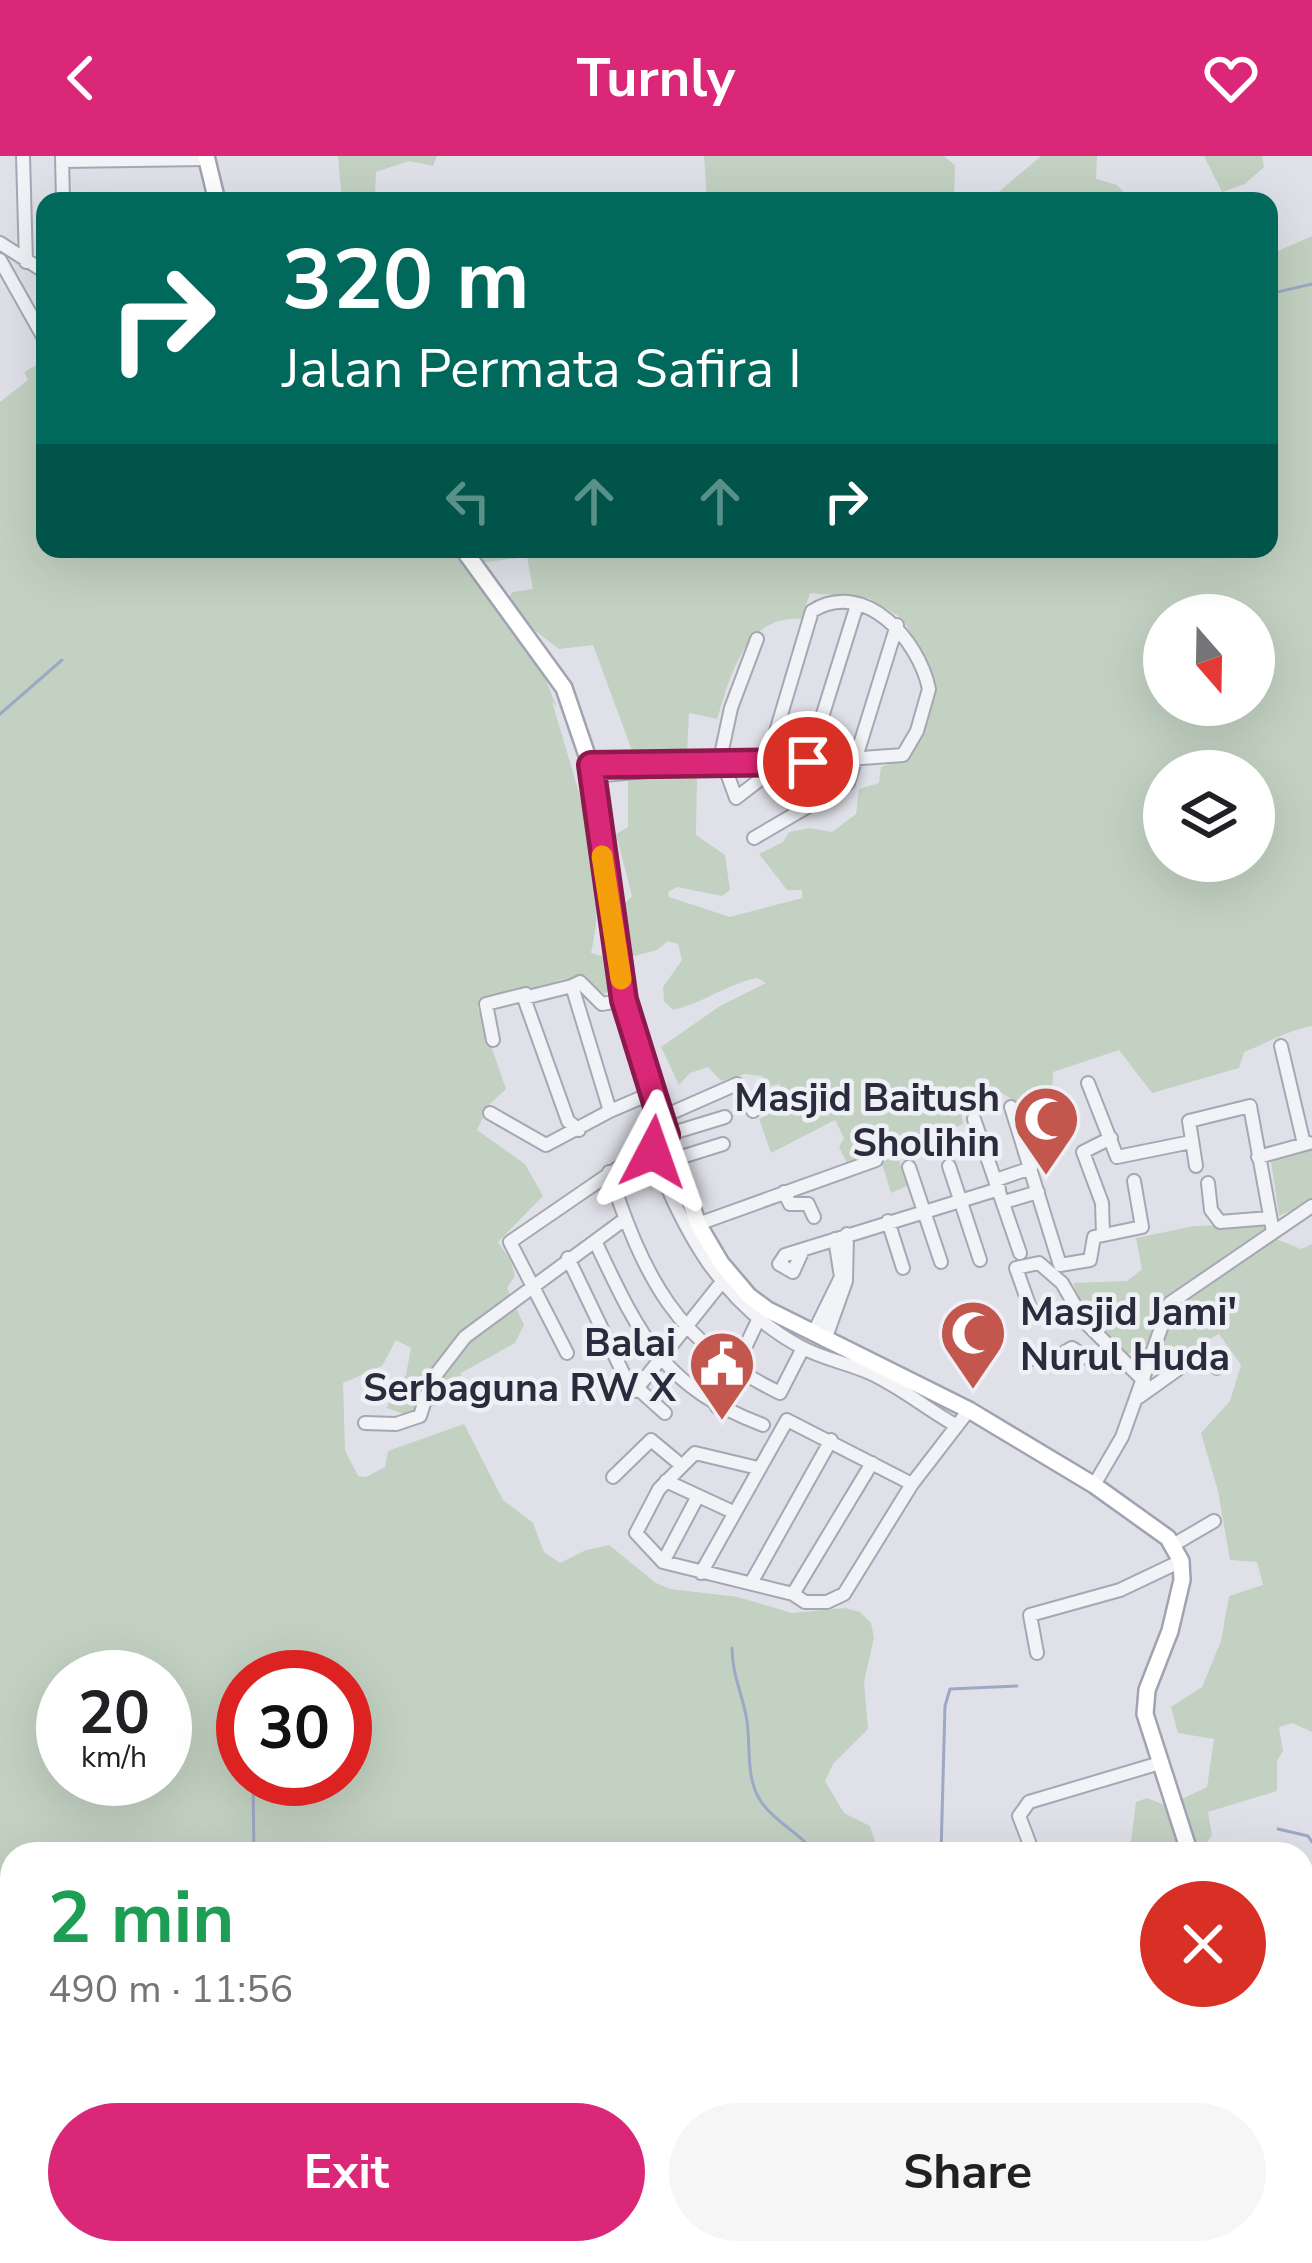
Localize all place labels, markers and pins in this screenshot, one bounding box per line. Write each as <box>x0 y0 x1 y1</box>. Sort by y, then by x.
pin <box>757 711 859 813</box>
place label: Masjid Baitush Sholihin <box>734 1072 1000 1170</box>
mosque icon: Masjid Baitush Sholihin <box>1011 1084 1081 1178</box>
place label: Masjid Jami' Nurul Huda <box>1020 1286 1237 1384</box>
mosque icon: Masjid Jami' Nurul Huda <box>938 1298 1008 1392</box>
place label: Balai Serbaguna RW X <box>363 1317 677 1415</box>
public building icon: Balai Serbaguna RW X <box>687 1329 757 1423</box>

